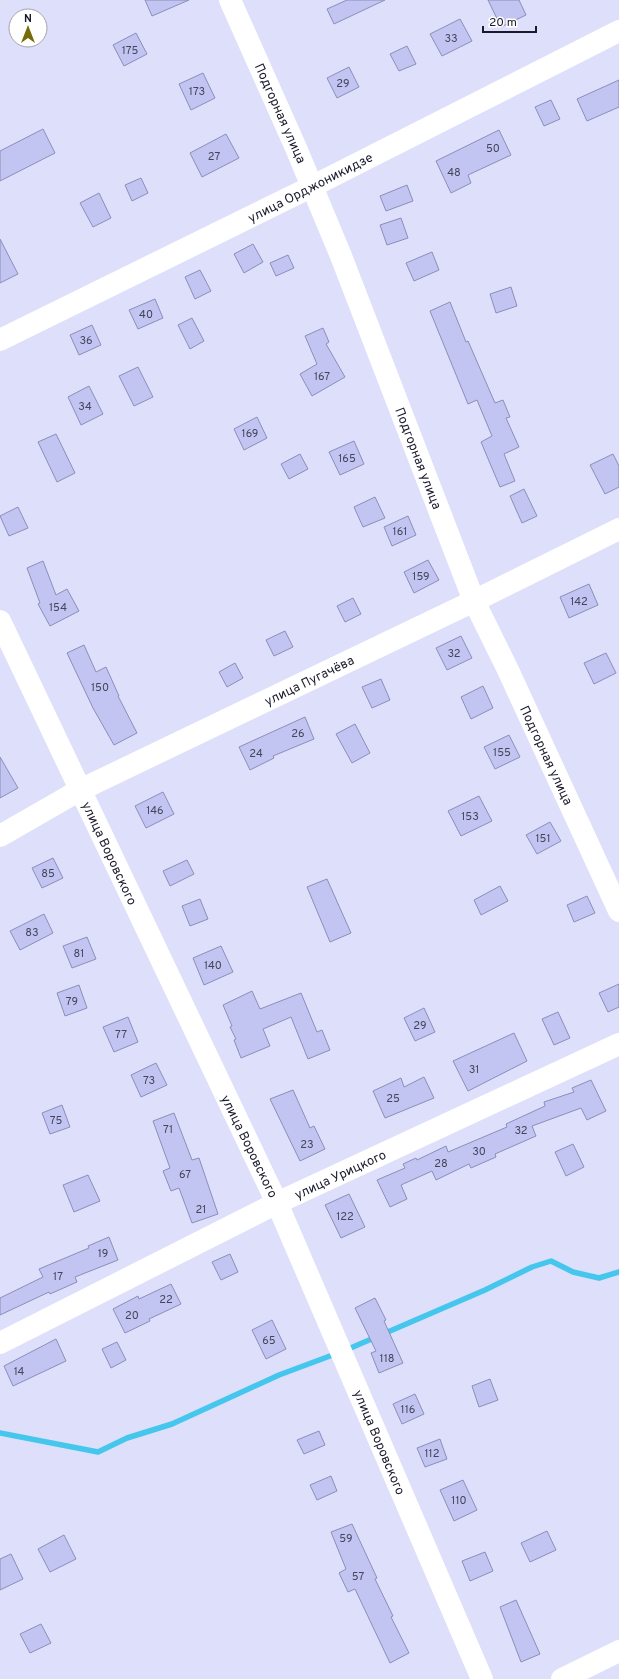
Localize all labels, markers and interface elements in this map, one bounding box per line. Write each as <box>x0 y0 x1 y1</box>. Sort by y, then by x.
north arrow <box>8 8 48 48</box>
scale bar <box>483 8 536 34</box>
text: N <box>24 12 32 26</box>
text: 20 m <box>489 15 517 31</box>
house number: 33 <box>444 32 458 46</box>
house number: 175 <box>122 44 138 58</box>
street label: Подгорная улица <box>250 61 308 166</box>
house number: 29 <box>336 77 350 91</box>
house number: 173 <box>189 85 205 99</box>
house number: 50 <box>486 142 500 156</box>
house number: 27 <box>208 150 220 164</box>
street label: улица Орджоникидзе <box>246 150 376 227</box>
house number: 48 <box>447 166 461 180</box>
house number: 40 <box>139 308 153 322</box>
house number: 36 <box>79 334 93 348</box>
house number: 167 <box>314 370 330 384</box>
house number: 34 <box>78 400 92 414</box>
street label: Подгорная улица <box>390 406 444 512</box>
house number: 169 <box>242 427 258 441</box>
house number: 165 <box>338 452 356 466</box>
house number: 161 <box>393 525 407 539</box>
house number: 159 <box>412 570 430 584</box>
house number: 142 <box>570 595 588 609</box>
house number: 154 <box>49 601 67 615</box>
house number: 32 <box>447 647 461 661</box>
street label: улица Пугачёва <box>262 653 357 710</box>
house number: 150 <box>91 681 109 695</box>
street label: Подгорная улица <box>515 704 575 808</box>
house number: 26 <box>291 727 305 741</box>
house number: 155 <box>493 746 511 760</box>
house number: 24 <box>249 747 263 761</box>
street label: улица Воровского <box>77 799 139 908</box>
house number: 146 <box>146 804 164 818</box>
house number: 153 <box>461 810 479 824</box>
house number: 151 <box>535 832 551 846</box>
house number: 85 <box>41 867 55 881</box>
house number: 83 <box>25 926 39 940</box>
house number: 81 <box>74 947 84 961</box>
house number: 140 <box>204 959 222 973</box>
house number: 79 <box>66 995 78 1009</box>
house number: 29 <box>413 1019 427 1033</box>
house number: 77 <box>115 1028 127 1042</box>
house number: 31 <box>469 1063 479 1077</box>
house number: 73 <box>143 1074 155 1088</box>
house number: 25 <box>386 1092 400 1106</box>
street label: улица Воровского <box>216 1093 280 1201</box>
house number: 75 <box>50 1114 62 1128</box>
house number: 71 <box>163 1123 173 1137</box>
house number: 32 <box>514 1124 528 1138</box>
house number: 23 <box>300 1138 314 1152</box>
house number: 30 <box>472 1145 486 1159</box>
street label: улица Урицкого <box>292 1148 389 1204</box>
house number: 28 <box>434 1157 448 1171</box>
house number: 67 <box>179 1168 191 1182</box>
house number: 21 <box>196 1203 206 1217</box>
house number: 122 <box>336 1210 354 1224</box>
house number: 19 <box>98 1247 108 1261</box>
house number: 17 <box>53 1270 63 1284</box>
house number: 22 <box>159 1293 173 1307</box>
house number: 20 <box>125 1309 139 1323</box>
house number: 65 <box>262 1334 276 1348</box>
house number: 118 <box>380 1352 394 1366</box>
house number: 14 <box>14 1365 25 1379</box>
street label: улица Воровского <box>349 1388 407 1498</box>
house number: 116 <box>401 1403 415 1417</box>
house number: 112 <box>425 1447 439 1461</box>
house number: 110 <box>451 1494 467 1508</box>
house number: 59 <box>339 1532 353 1546</box>
house number: 57 <box>352 1570 364 1584</box>

